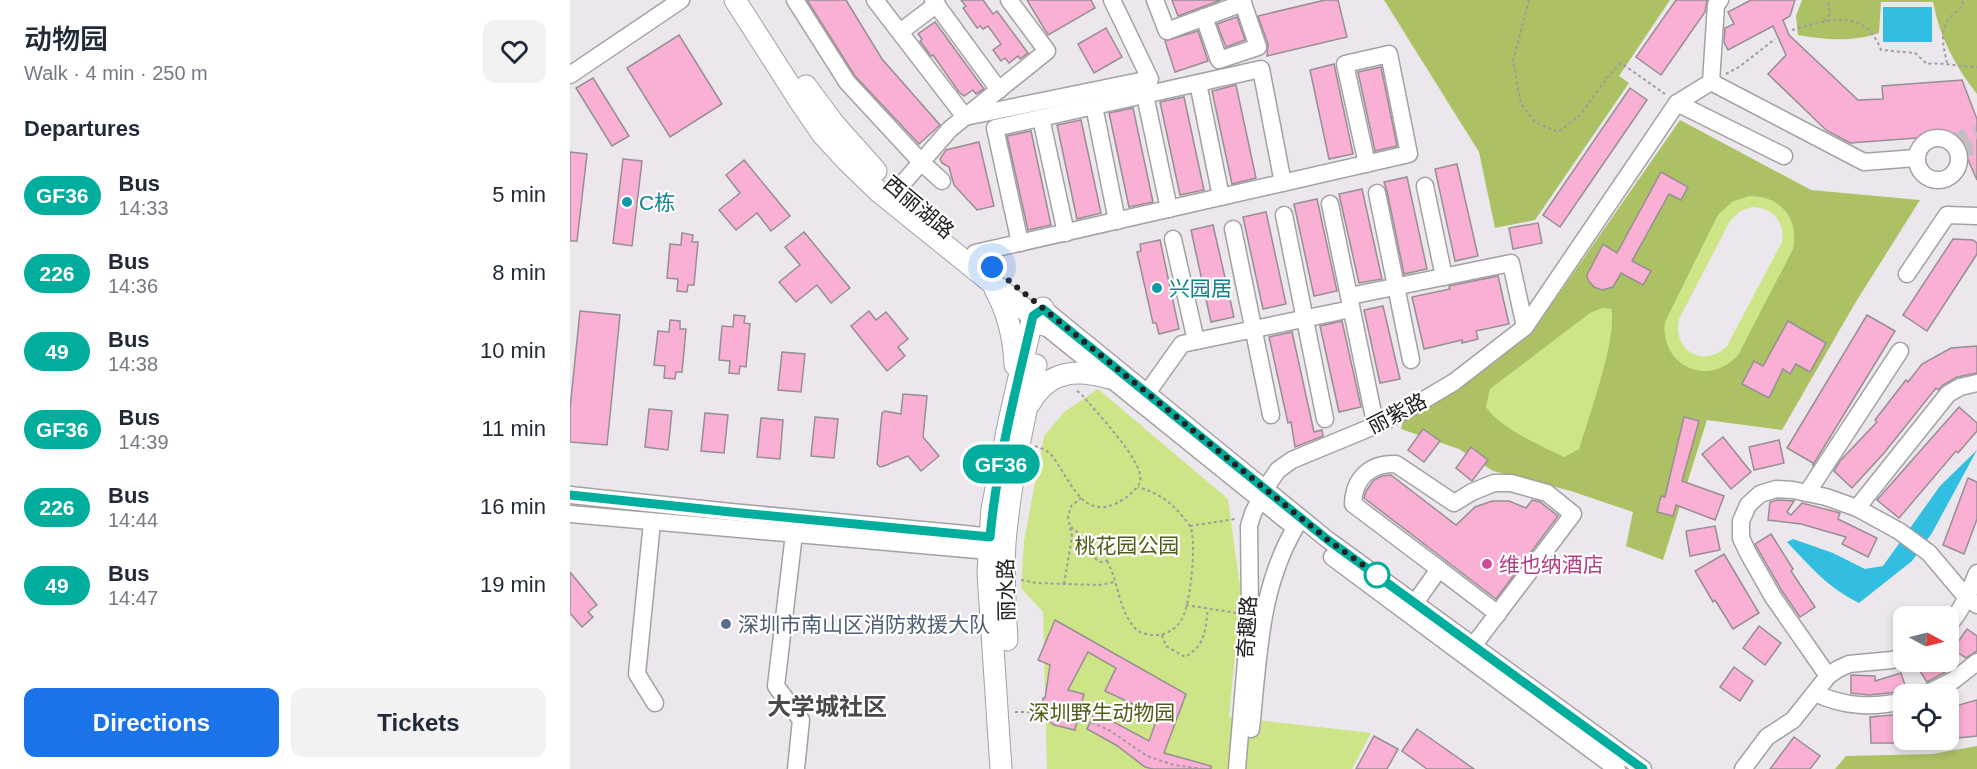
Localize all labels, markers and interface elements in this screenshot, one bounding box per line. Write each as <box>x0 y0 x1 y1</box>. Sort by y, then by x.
button: heart <box>483 20 546 83</box>
text: 动物园 <box>24 24 108 55</box>
text: Walk · 4 min · 250 m <box>24 62 208 84</box>
text: Departures <box>24 116 140 141</box>
text: Bus <box>119 171 160 196</box>
street label: 西丽湖路 <box>879 171 959 243</box>
text: 5 min <box>492 182 546 207</box>
text: GF36 <box>36 184 89 207</box>
place label: C栋 <box>639 191 675 214</box>
marker: C栋 <box>620 195 634 209</box>
text: 14:33 <box>119 197 169 219</box>
text: Bus <box>108 249 150 274</box>
your location <box>977 252 1007 282</box>
text: 8 min <box>492 260 546 285</box>
text: 226 <box>39 262 75 285</box>
text: 14:36 <box>108 275 158 297</box>
place label: 兴园居 <box>1169 277 1232 300</box>
marker: 兴园居 <box>1150 281 1164 295</box>
text: Bus <box>108 327 150 352</box>
text: 10 min <box>480 338 546 363</box>
text: 49 <box>45 340 69 363</box>
text: 14:38 <box>108 353 158 375</box>
street label: 丽紫路 <box>1364 388 1430 438</box>
text: Bus <box>119 405 160 430</box>
text: 11 min <box>482 416 546 441</box>
text: GF36 <box>36 418 89 441</box>
text: 14:39 <box>119 431 169 453</box>
line badge: GF36 <box>959 444 1043 484</box>
text: GF36 <box>975 453 1027 476</box>
text: Bus <box>108 483 150 508</box>
text: 16 min <box>480 494 546 519</box>
text: 226 <box>39 496 75 519</box>
text: 14:44 <box>108 509 158 531</box>
park label: 桃花园公园 <box>1075 534 1180 557</box>
place label: 维也纳酒店 <box>1499 553 1604 576</box>
marker: 维也纳酒店 <box>1480 557 1494 571</box>
street label: 丽水路 <box>994 558 1018 622</box>
text: Bus <box>108 561 150 586</box>
unlabelled marker <box>1364 562 1390 588</box>
text: 19 min <box>480 572 546 597</box>
text: 49 <box>45 574 69 597</box>
text: 14:47 <box>108 587 158 609</box>
street label: 奇趣路 <box>1234 595 1260 659</box>
north arrow <box>1893 606 1959 672</box>
map controls <box>1893 606 1959 750</box>
place label: 深圳市南山区消防救援大队 <box>738 613 990 636</box>
marker: 深圳市南山区消防救援大队 <box>719 617 733 631</box>
button: locate <box>1893 684 1959 750</box>
button: Directions <box>24 688 279 757</box>
button: Tickets <box>291 688 546 757</box>
district label: 大学城社区 <box>767 693 887 720</box>
park label: 深圳野生动物园 <box>1029 701 1176 724</box>

